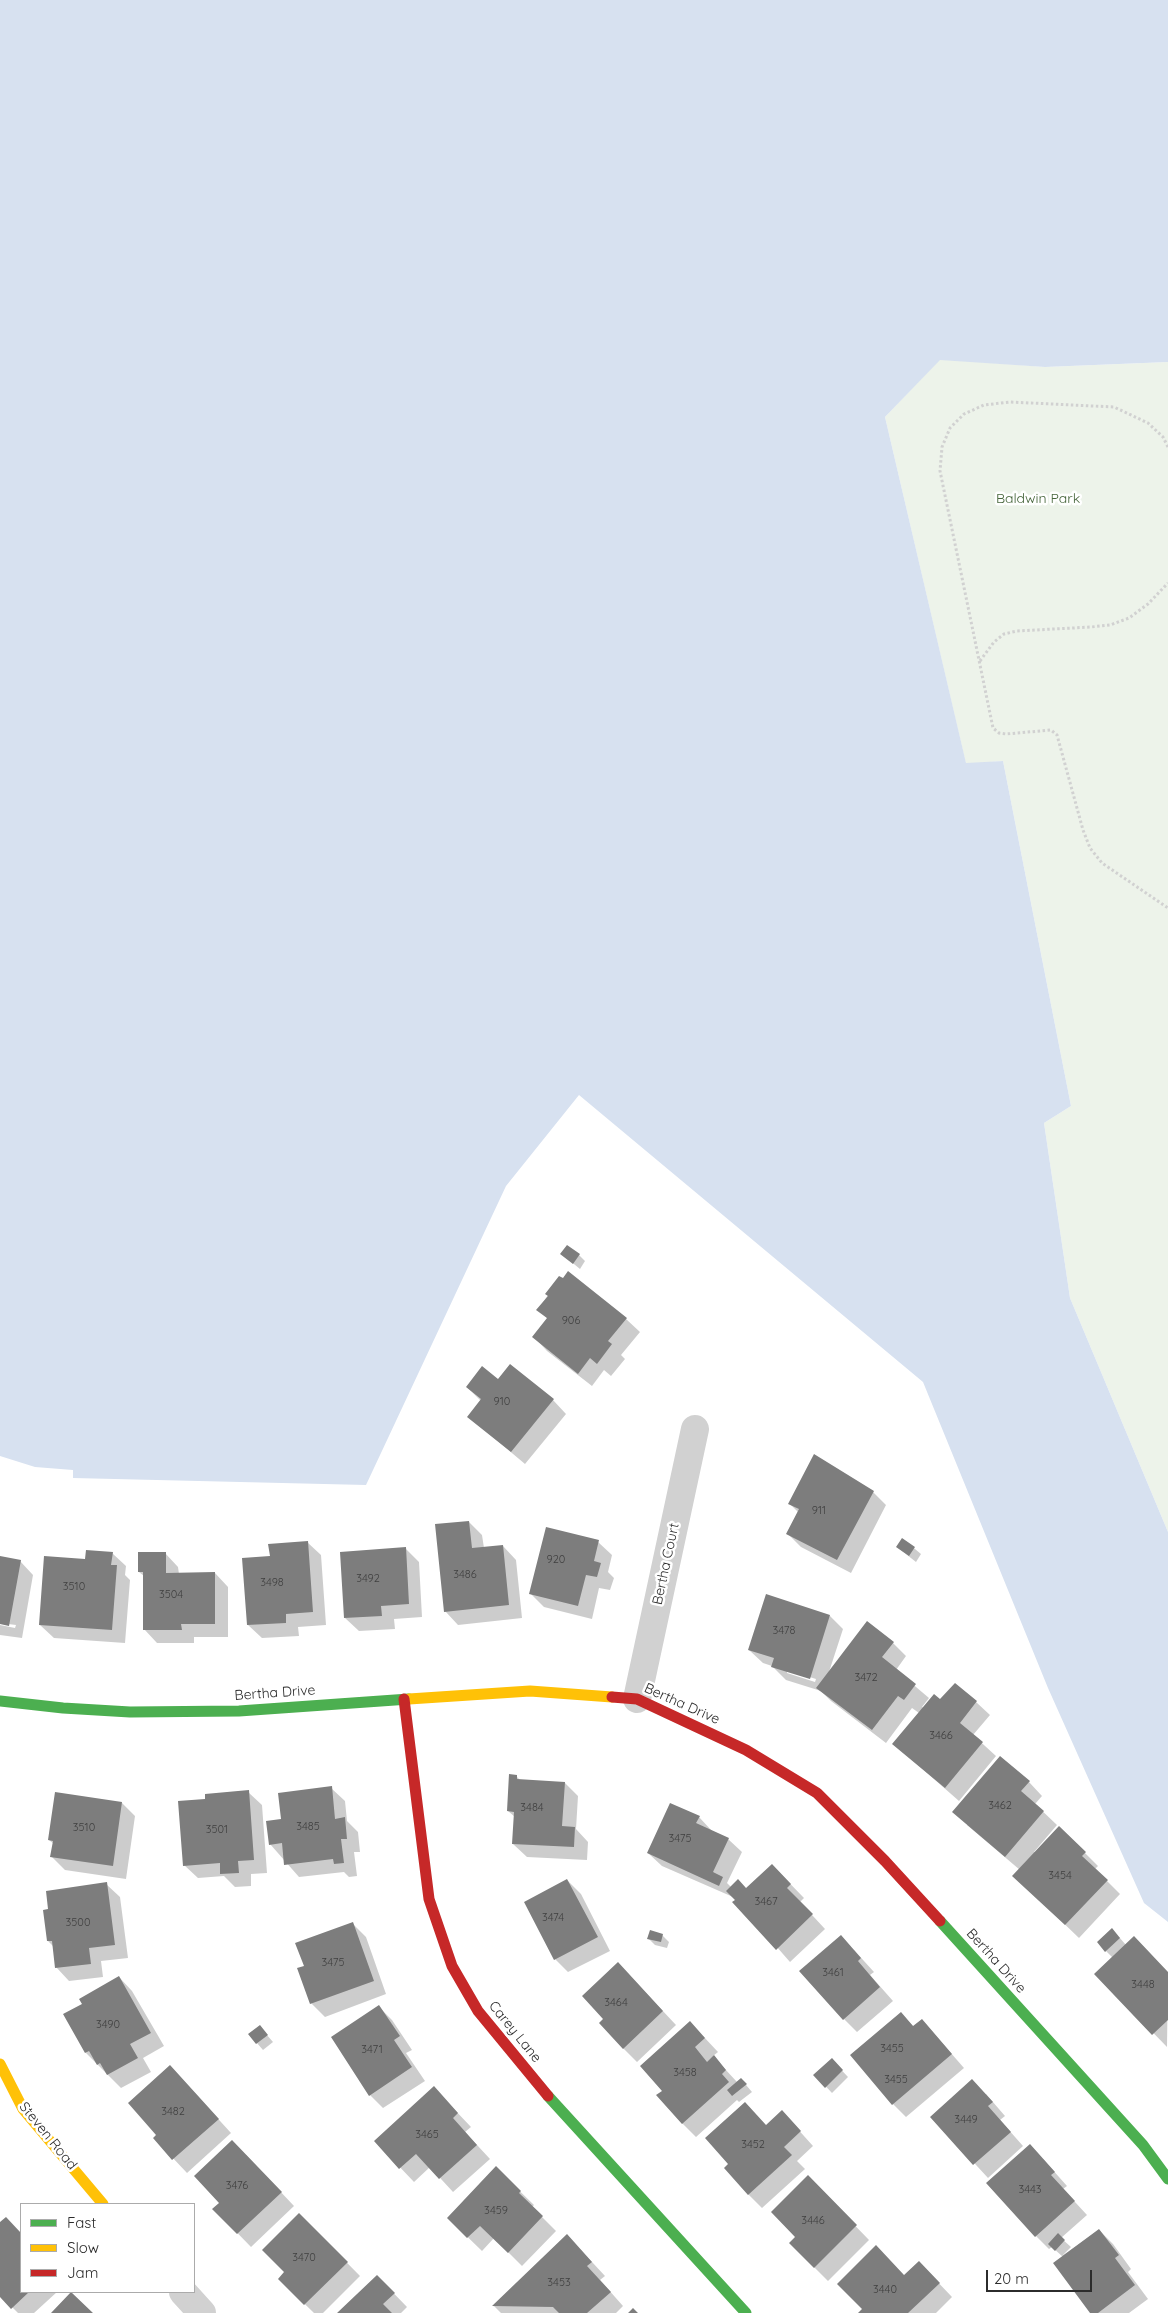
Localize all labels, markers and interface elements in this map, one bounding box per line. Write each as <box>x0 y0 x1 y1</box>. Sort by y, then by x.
park label: Baldwin Park <box>996 491 1080 507</box>
house number: 906 <box>562 1314 580 1328</box>
house number: 910 <box>494 1395 510 1409</box>
house number: 911 <box>812 1504 826 1518</box>
street label: Bertha Court <box>649 1522 683 1606</box>
house number: 920 <box>547 1553 565 1567</box>
house number: 3486 <box>453 1568 477 1582</box>
house number: 3492 <box>356 1572 380 1586</box>
house number: 3498 <box>260 1576 284 1590</box>
house number: 3510 <box>63 1580 85 1594</box>
house number: 3504 <box>159 1588 183 1602</box>
house number: 3478 <box>773 1624 795 1638</box>
house number: 3472 <box>855 1671 877 1685</box>
street label: Bertha Drive <box>642 1680 722 1728</box>
street label: Bertha Drive <box>234 1682 316 1704</box>
house number: 3466 <box>929 1729 953 1743</box>
house number: 3462 <box>988 1799 1012 1813</box>
house number: 3484 <box>520 1801 544 1815</box>
house number: 3485 <box>296 1820 320 1834</box>
house number: 3510 <box>73 1821 95 1835</box>
house number: 3501 <box>206 1823 228 1837</box>
house number: 3475 <box>669 1832 691 1846</box>
house number: 3454 <box>1048 1869 1072 1883</box>
house number: 3467 <box>754 1895 778 1909</box>
house number: 3474 <box>542 1911 564 1925</box>
house number: 3500 <box>66 1916 90 1930</box>
street label: Bertha Drive <box>963 1925 1029 1997</box>
house number: 3475 <box>322 1956 344 1970</box>
house number: 3461 <box>822 1966 844 1980</box>
house number: 3448 <box>1131 1978 1155 1992</box>
house number: 3464 <box>604 1996 628 2010</box>
street label: Carey Lane <box>485 1998 545 2066</box>
house number: 3490 <box>96 2018 120 2032</box>
house number: 3455 <box>880 2042 904 2056</box>
house number: 3471 <box>361 2043 383 2057</box>
house number: 3458 <box>673 2066 697 2080</box>
house number: 3455 <box>884 2073 908 2087</box>
street label: Steven Road <box>16 2099 80 2173</box>
house number: 3482 <box>161 2105 185 2119</box>
house number: 3449 <box>954 2113 978 2127</box>
house number: 3465 <box>415 2128 439 2142</box>
house number: 3452 <box>741 2138 765 2152</box>
house number: 3476 <box>226 2179 248 2193</box>
house number: 3443 <box>1018 2183 1042 2197</box>
legend <box>20 2203 195 2293</box>
house number: 3459 <box>484 2204 508 2218</box>
text: Fast <box>67 2213 96 2232</box>
house number: 3446 <box>801 2214 825 2228</box>
text: Slow <box>67 2238 99 2257</box>
house number: 3470 <box>292 2251 316 2265</box>
scale bar <box>988 2260 1094 2292</box>
text: Jam <box>67 2263 98 2282</box>
text: 20 m <box>994 2269 1029 2288</box>
house number: 3453 <box>547 2276 571 2290</box>
house number: 3440 <box>873 2283 897 2297</box>

